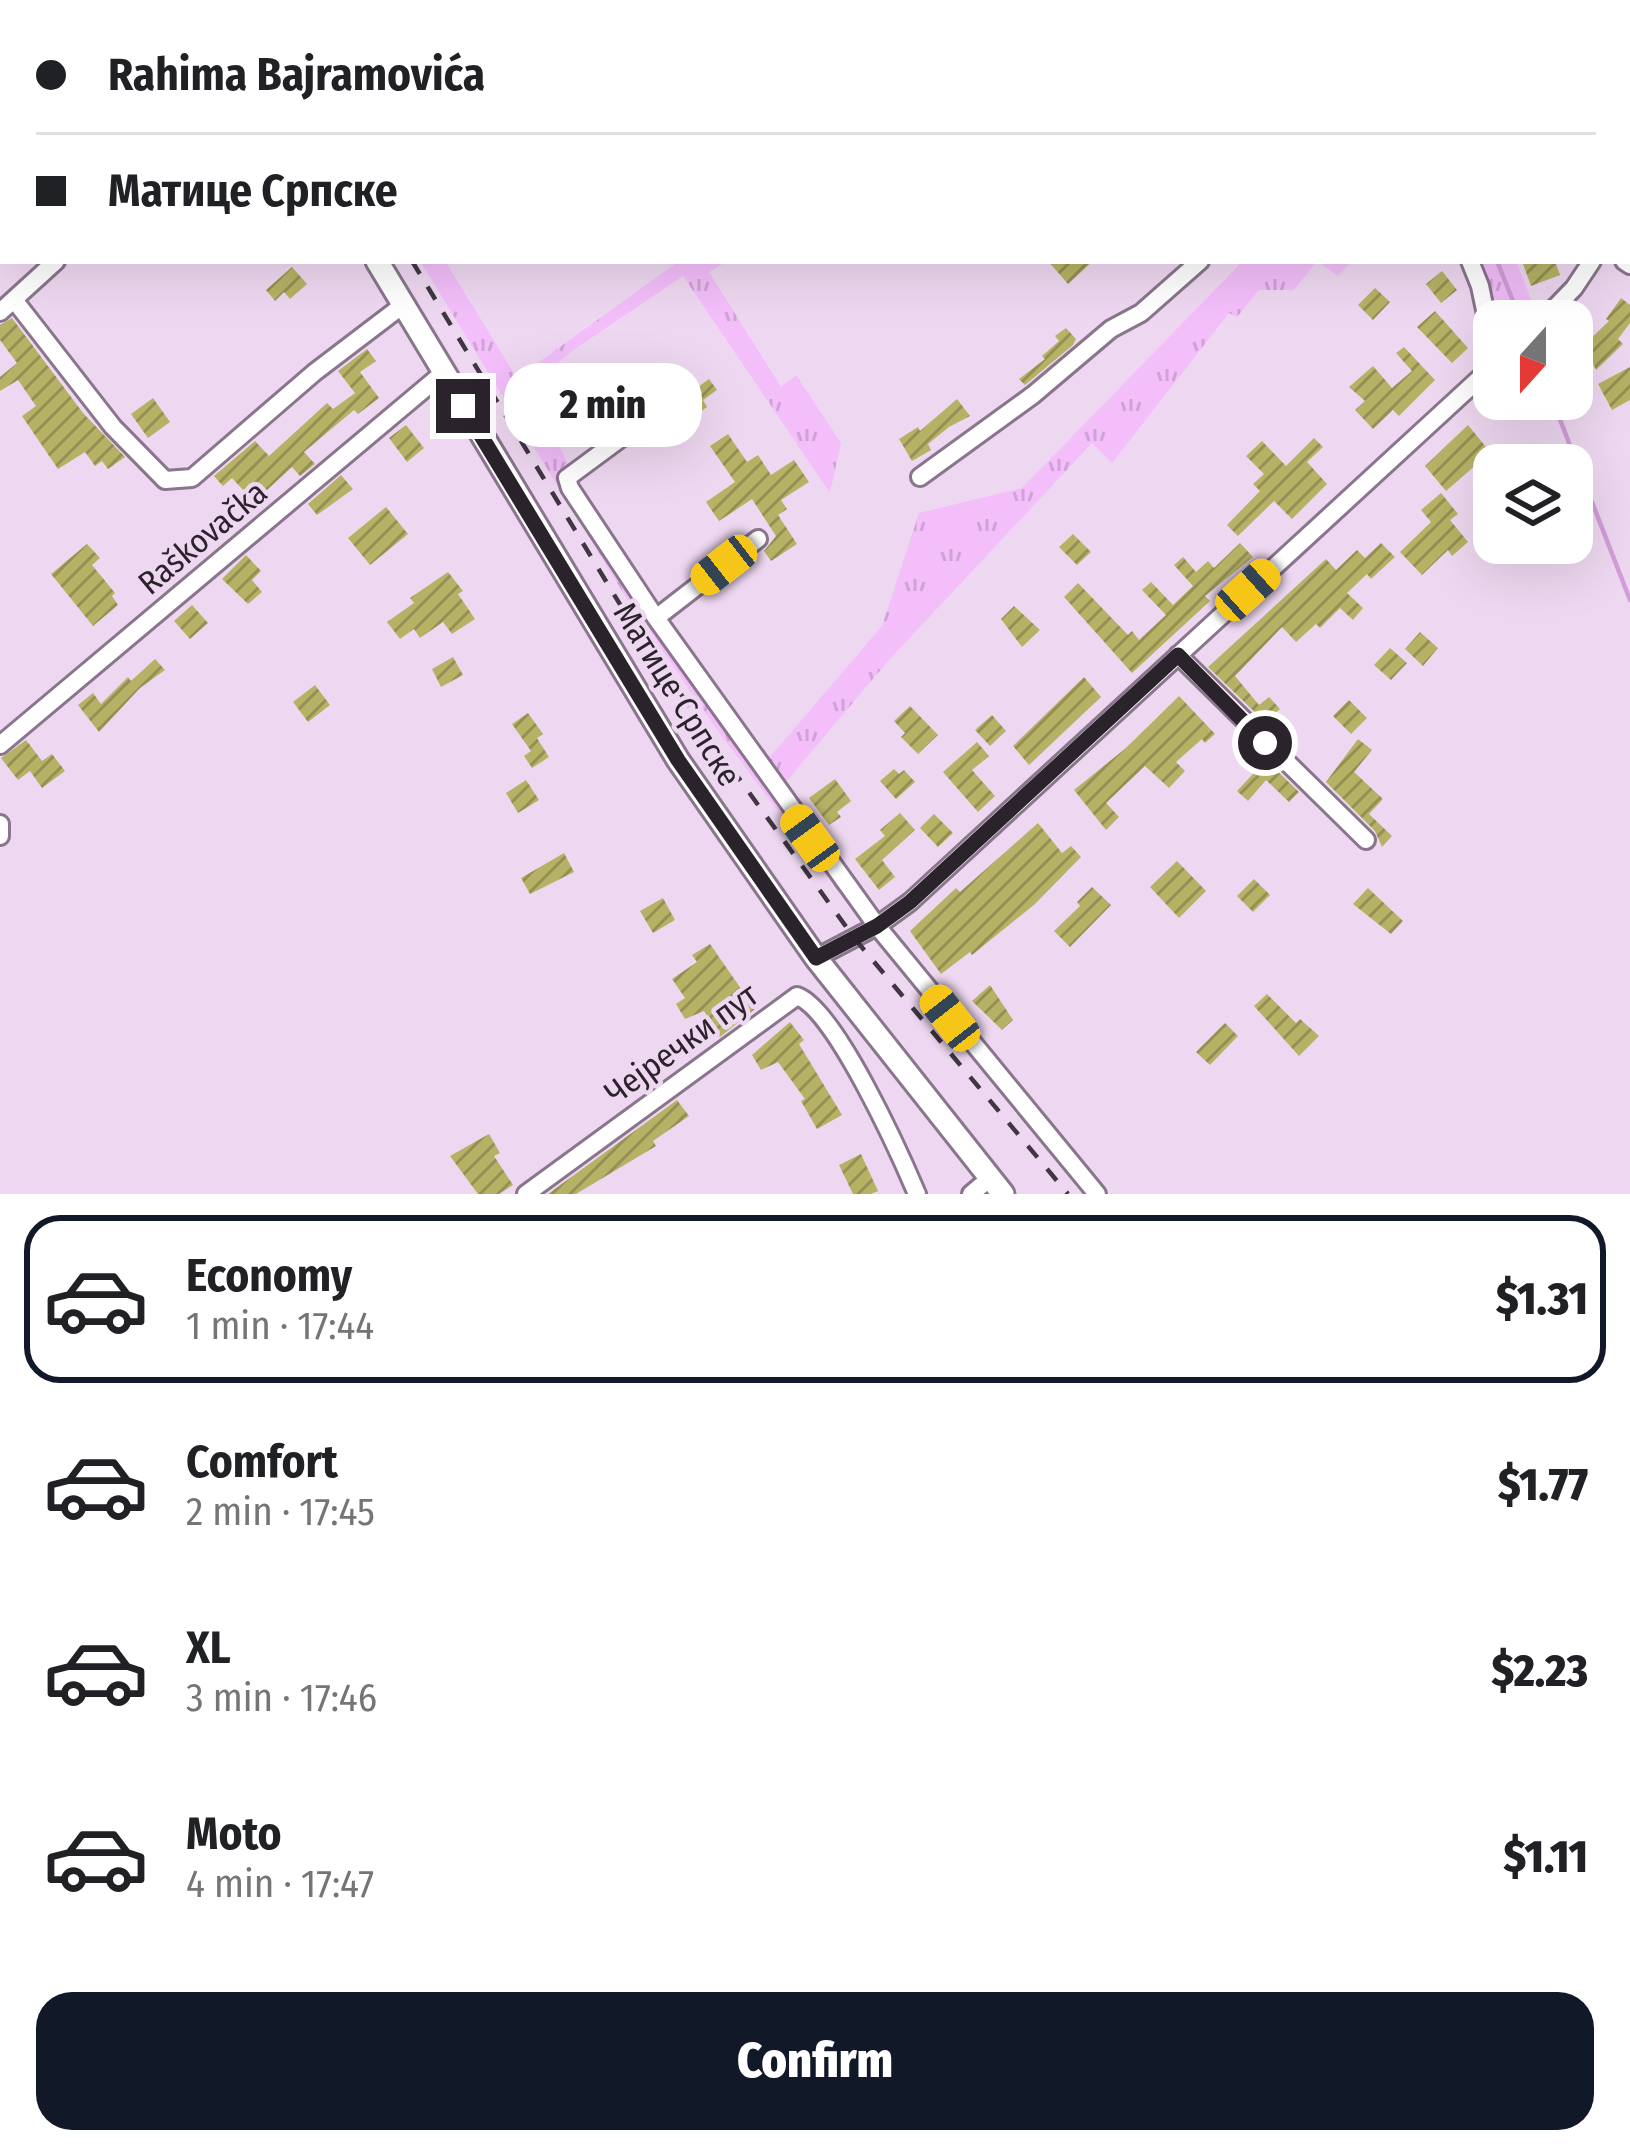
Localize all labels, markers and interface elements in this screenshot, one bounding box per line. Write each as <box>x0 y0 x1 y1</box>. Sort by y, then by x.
text: Rahima Bajramovića <box>108 48 485 102</box>
text: Матице Српске <box>108 164 398 218</box>
north arrow <box>1473 300 1593 420</box>
map controls <box>1473 300 1593 564</box>
callout: 2 min <box>505 364 703 448</box>
route end <box>436 379 490 433</box>
text: 2 min <box>560 382 646 428</box>
button: layers <box>1473 444 1593 564</box>
street label: Raškovačka <box>130 472 275 603</box>
car <box>685 529 763 601</box>
car <box>1209 553 1287 627</box>
street label: Матице Српске <box>605 595 749 794</box>
route start <box>1238 716 1292 770</box>
car <box>774 798 846 878</box>
street label: Чејречки пут <box>597 975 766 1113</box>
car <box>914 979 986 1057</box>
icon: car <box>42 1245 150 1353</box>
text: Economy <box>186 1249 352 1303</box>
text: $1.31 <box>1496 1272 1588 1326</box>
text: 1 min · 17:44 <box>186 1303 374 1349</box>
icon: car <box>42 1431 150 1539</box>
text: Comfort <box>186 1435 338 1489</box>
text: $1.77 <box>1498 1458 1588 1512</box>
text: 2 min · 17:45 <box>186 1489 375 1535</box>
icon: car <box>42 1617 150 1725</box>
text: XL <box>186 1621 231 1675</box>
text: $2.23 <box>1491 1644 1588 1698</box>
text: 3 min · 17:46 <box>186 1675 377 1721</box>
icon: car <box>42 1803 150 1911</box>
text: Moto <box>186 1807 282 1861</box>
text: $1.11 <box>1504 1830 1588 1884</box>
text: 4 min · 17:47 <box>186 1861 374 1907</box>
button: Confirm <box>36 1992 1594 2130</box>

